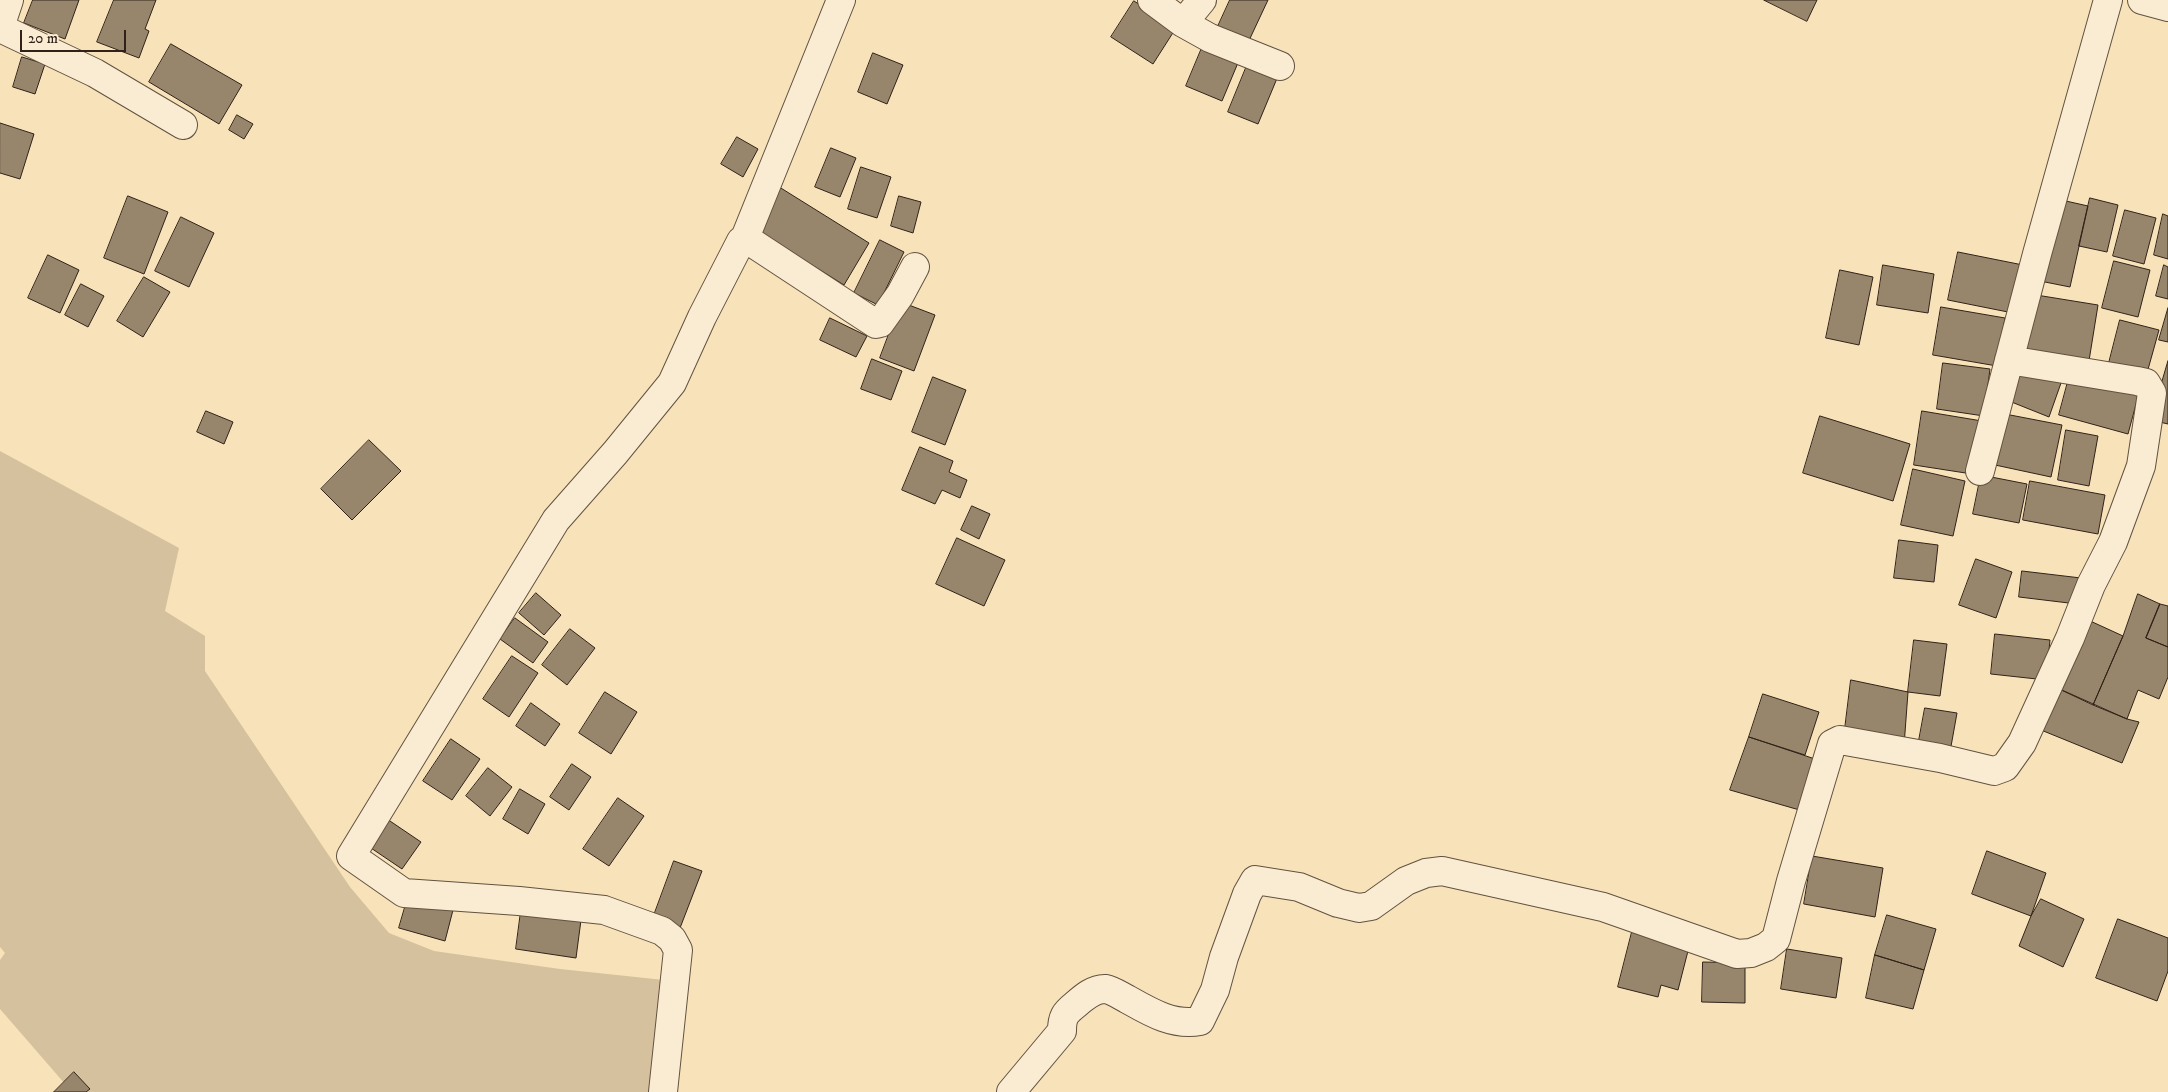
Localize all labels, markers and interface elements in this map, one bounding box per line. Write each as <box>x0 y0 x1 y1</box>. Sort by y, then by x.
scale bar <box>22 20 129 52</box>
text: 20 m <box>28 29 58 48</box>

